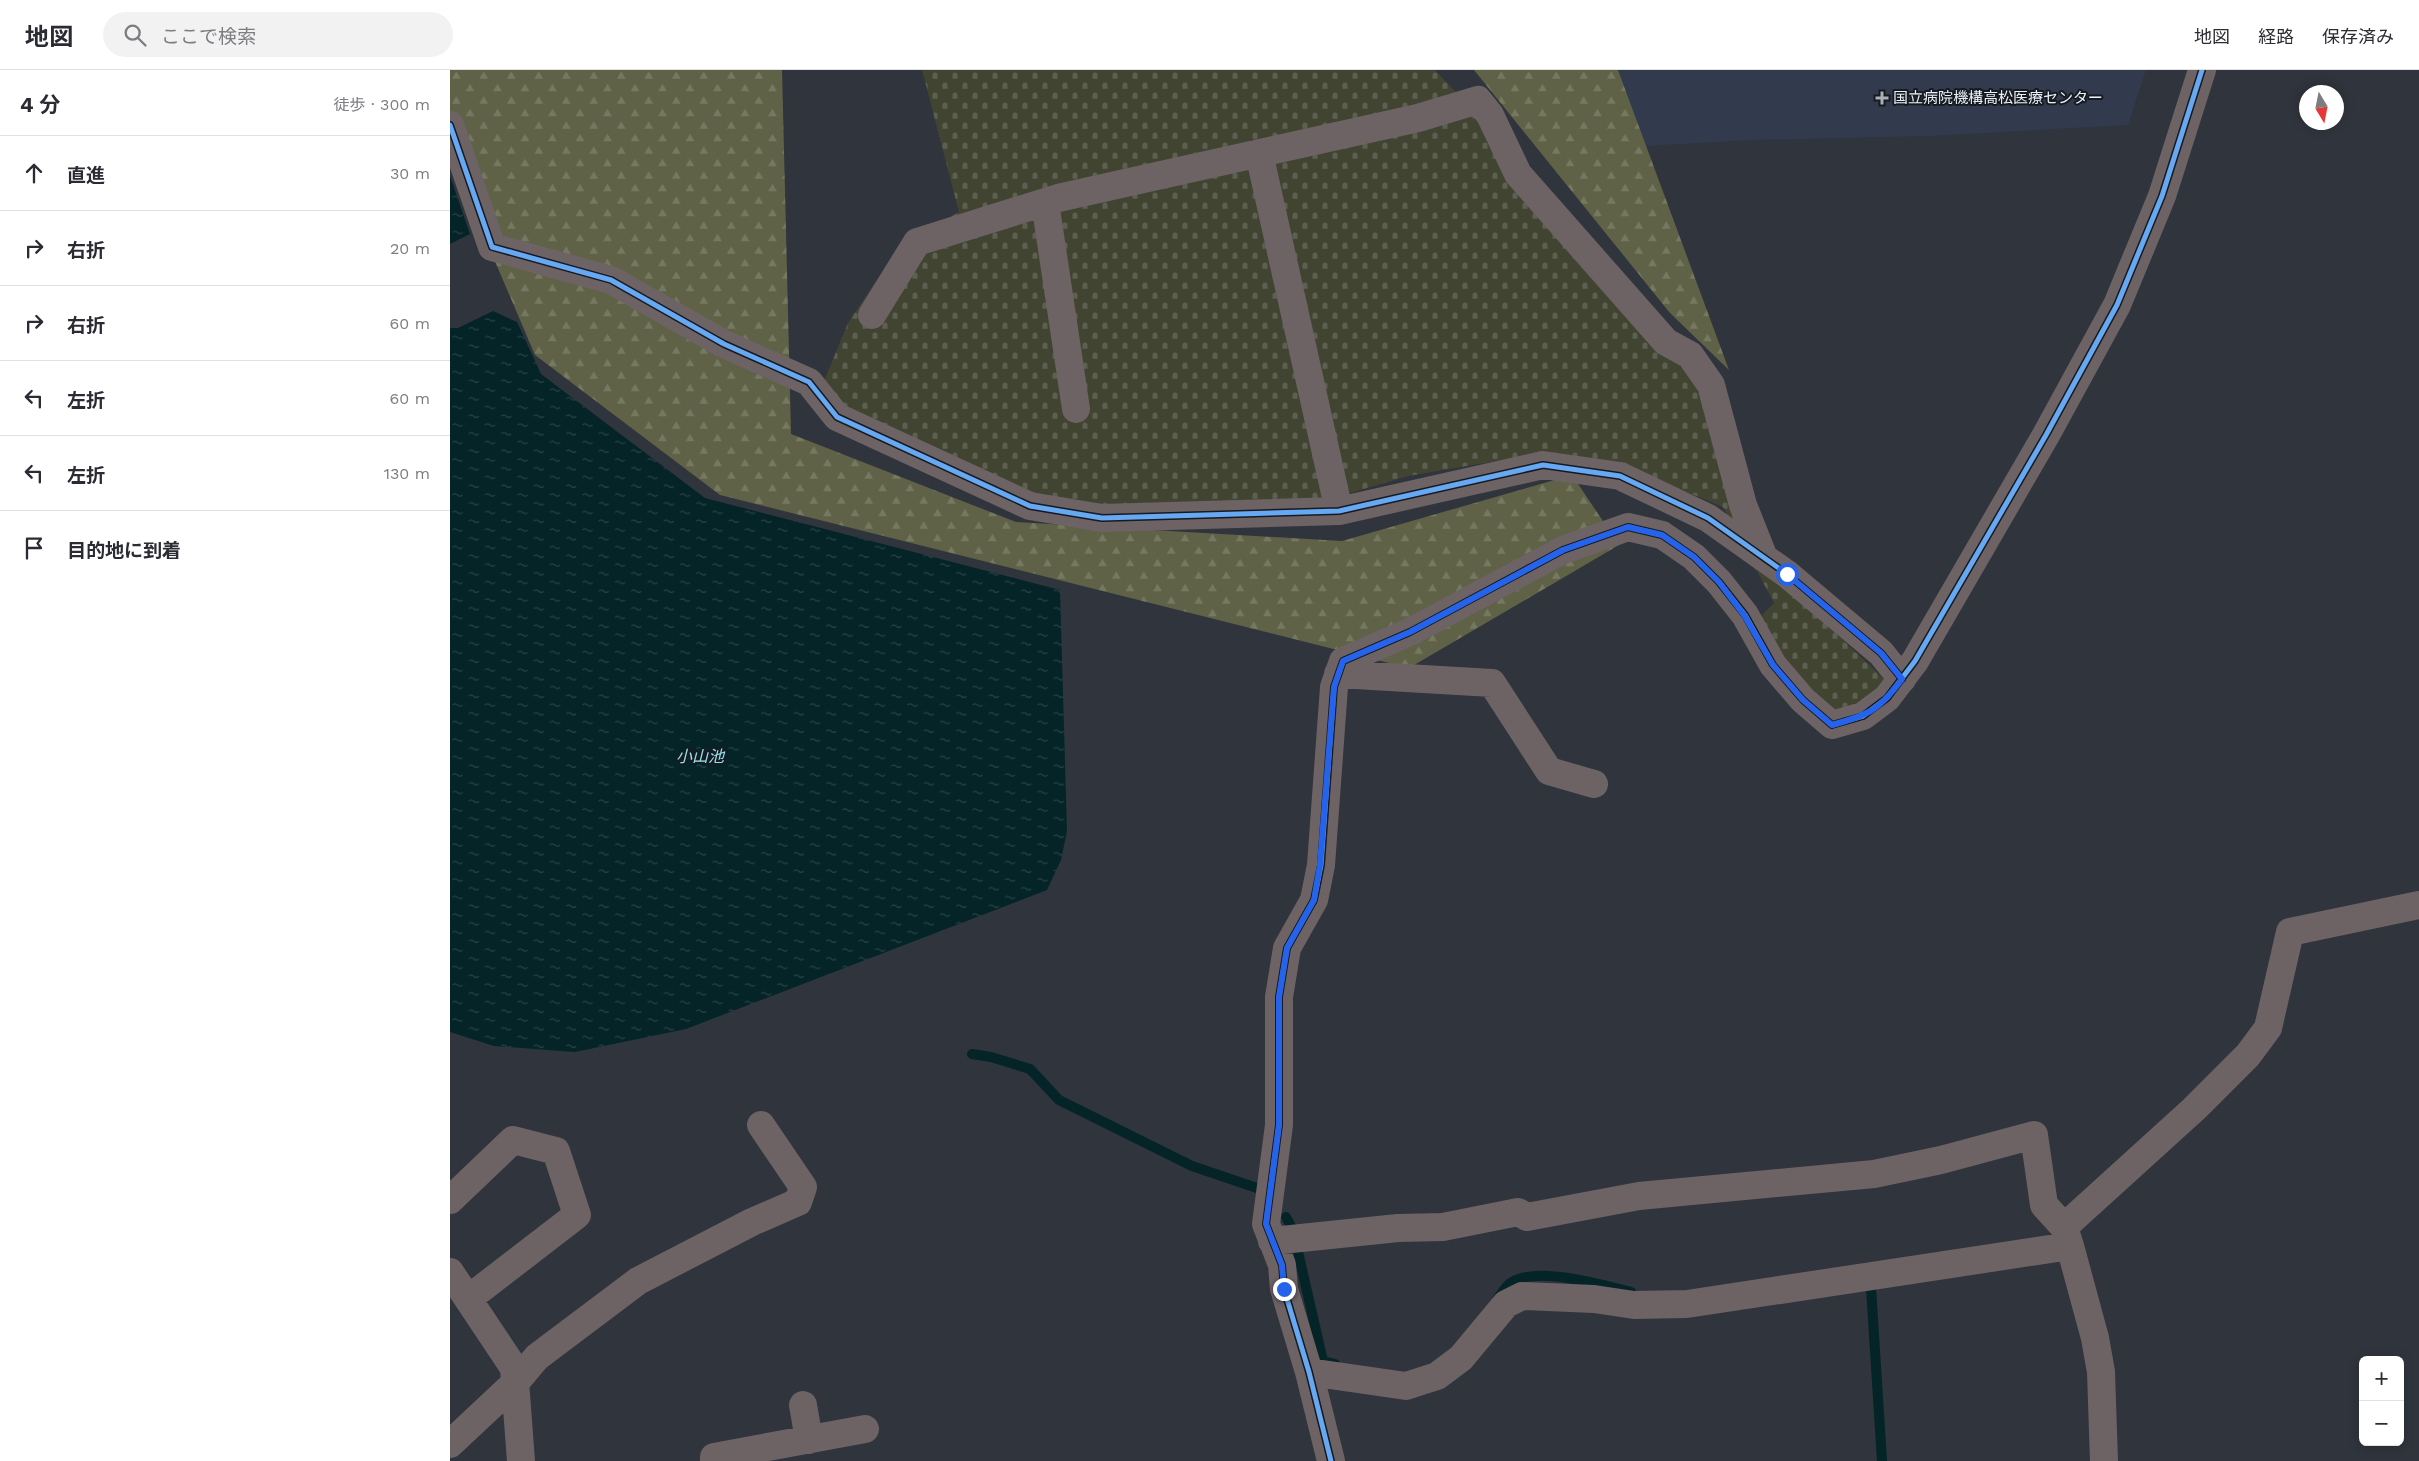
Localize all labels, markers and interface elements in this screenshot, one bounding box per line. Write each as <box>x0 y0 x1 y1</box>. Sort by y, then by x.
search box <box>103 12 453 57</box>
icon: search <box>121 21 149 49</box>
text: 地図 <box>25 23 73 51</box>
text: ここで検索 <box>161 25 256 48</box>
text: 地図 <box>2194 26 2230 47</box>
text: 経路 <box>2258 26 2294 47</box>
text: 保存済み <box>2322 26 2394 47</box>
north arrow <box>2299 85 2344 130</box>
place label: 国立病院機構高松医療センター <box>1893 89 2103 107</box>
marker: 国立病院機構高松医療センター <box>1875 91 1889 105</box>
text: 4 分 <box>20 92 61 117</box>
text: 徒歩 · 300 m <box>334 95 430 114</box>
icon: ahead <box>20 159 48 187</box>
text: 直進 <box>67 164 105 187</box>
text: 30 m <box>390 164 430 183</box>
icon: right <box>20 234 48 262</box>
text: 右折 <box>67 239 105 262</box>
text: 20 m <box>390 239 430 258</box>
icon: right <box>20 309 48 337</box>
text: 右折 <box>67 314 105 337</box>
text: 60 m <box>390 314 430 333</box>
icon: left <box>20 384 48 412</box>
text: 左折 <box>67 389 105 412</box>
text: 60 m <box>390 389 430 408</box>
icon: left <box>20 459 48 487</box>
text: 左折 <box>67 464 105 487</box>
text: 130 m <box>384 464 430 483</box>
icon: arrive <box>20 534 48 562</box>
text: 目的地に到着 <box>67 539 181 562</box>
route start <box>1776 563 1799 586</box>
water label: 小山池 <box>676 747 726 766</box>
route end <box>1273 1278 1296 1301</box>
map controls <box>2359 1356 2404 1446</box>
button: + <box>2359 1356 2404 1401</box>
button: − <box>2359 1401 2404 1446</box>

